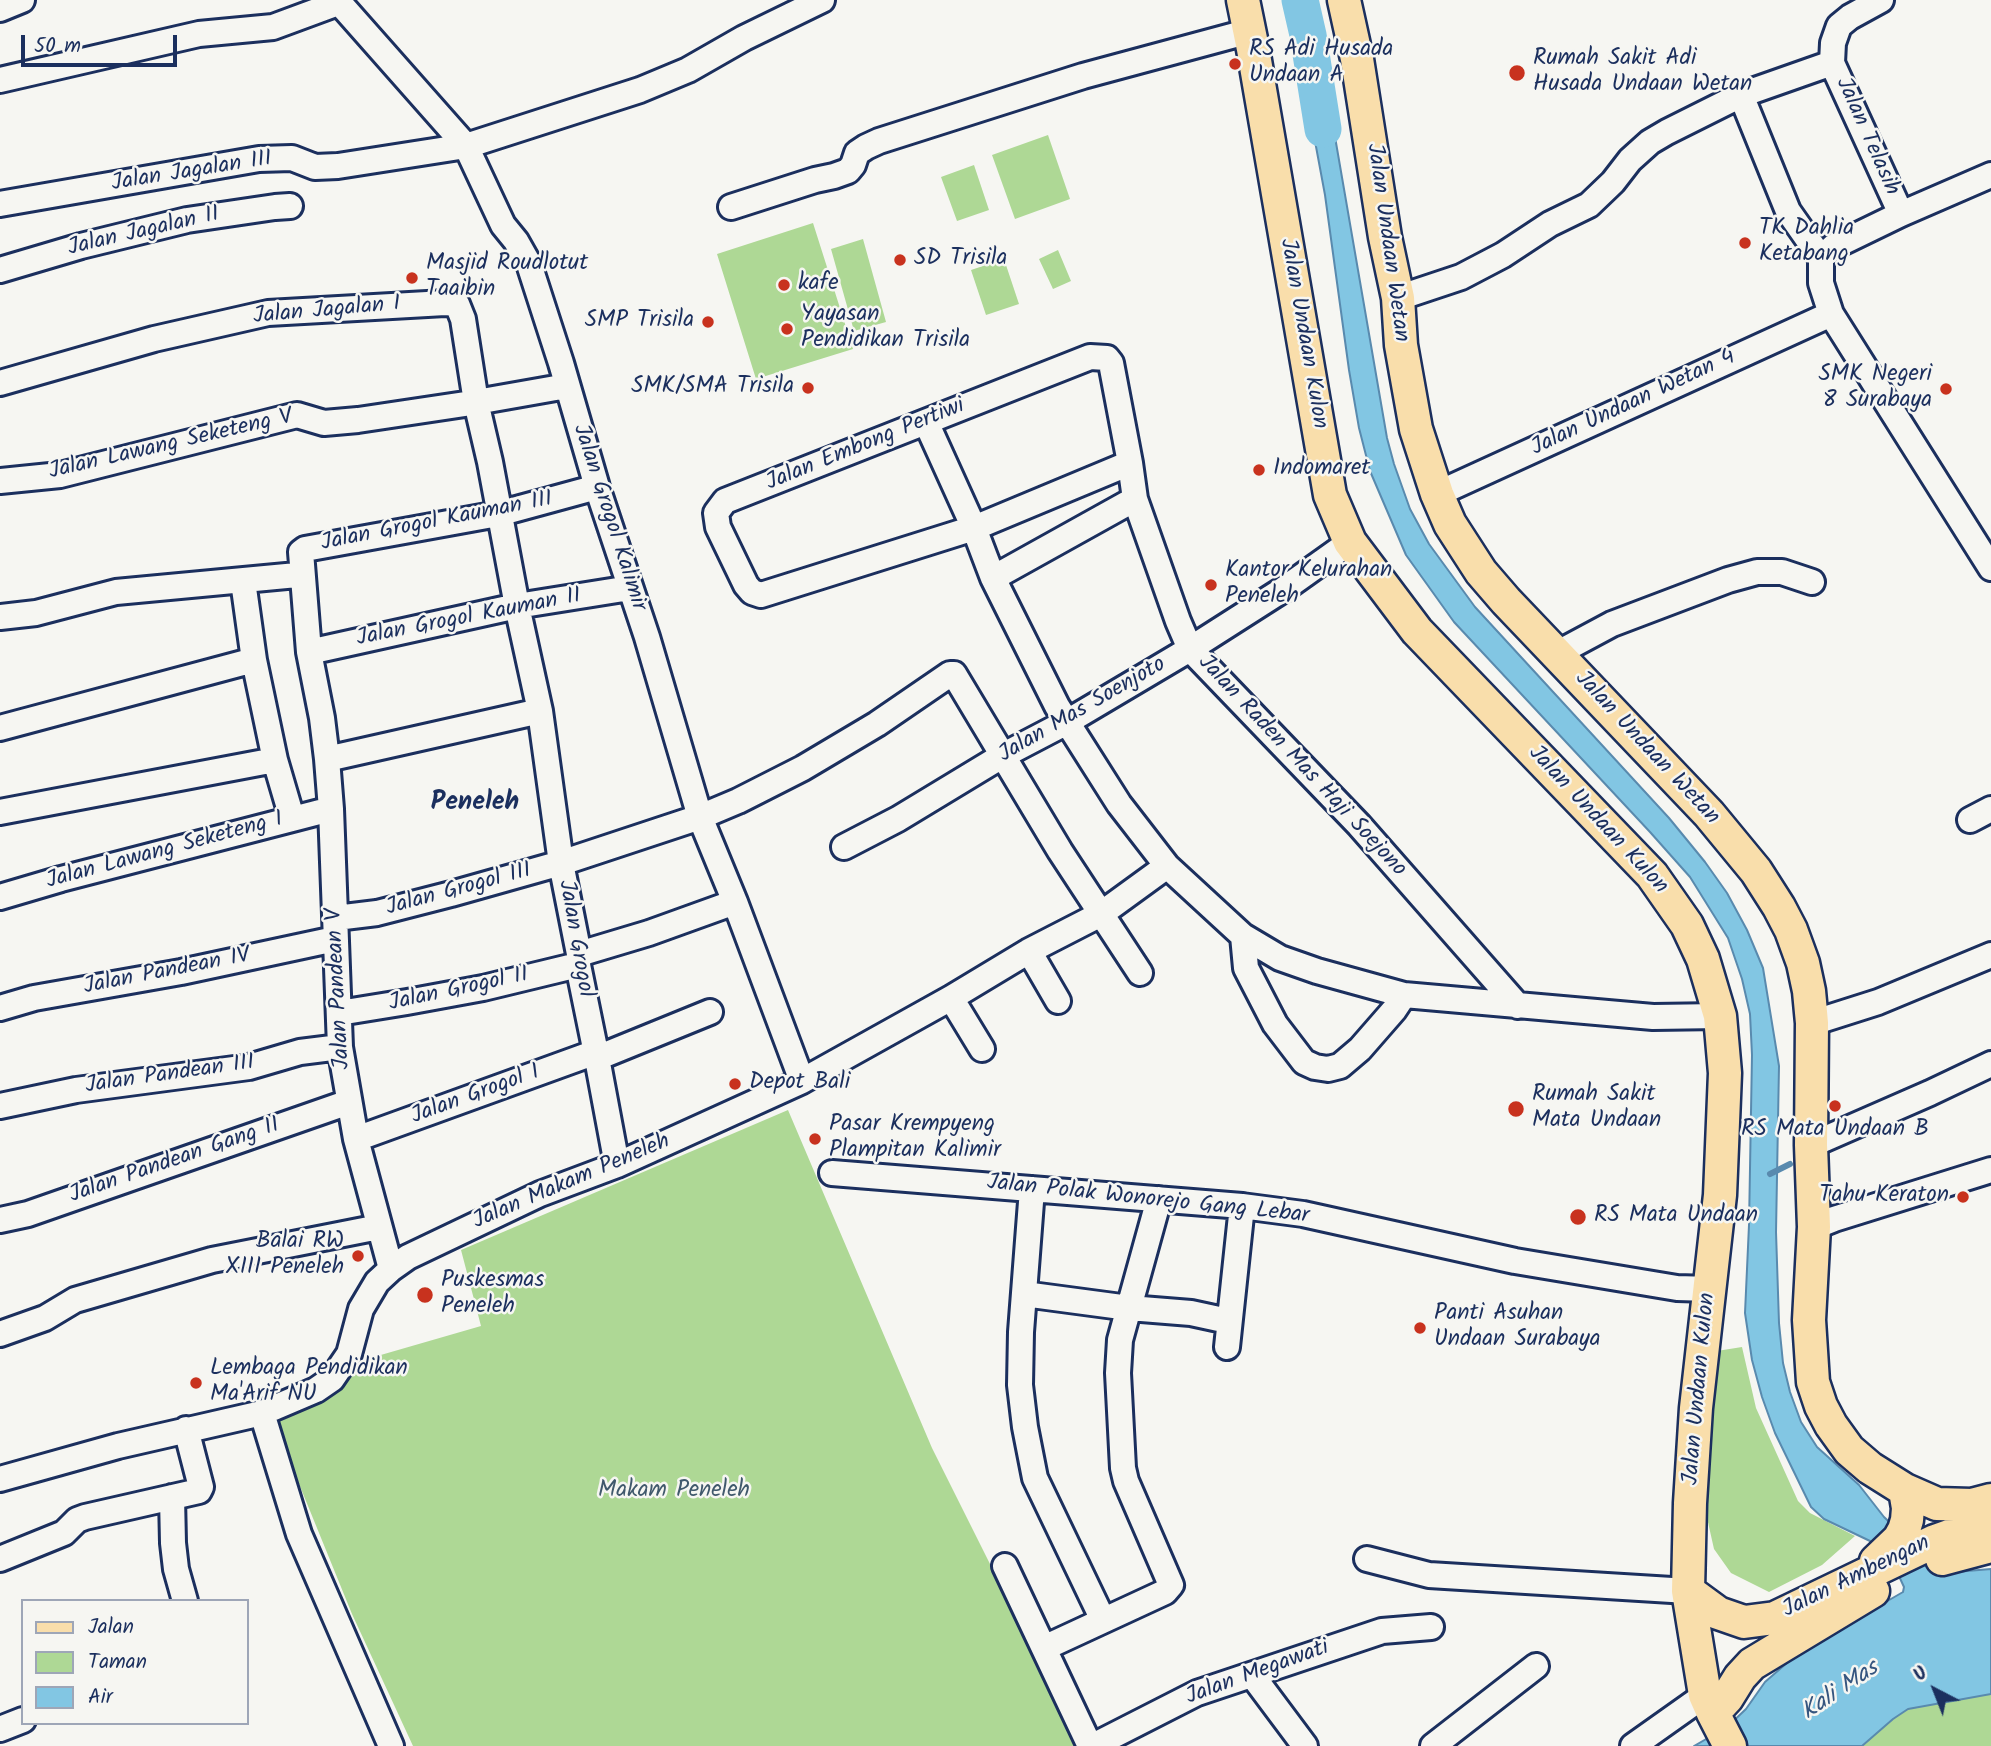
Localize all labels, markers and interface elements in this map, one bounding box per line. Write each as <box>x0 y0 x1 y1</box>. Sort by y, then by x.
scale bar <box>24 21 180 65</box>
text: 50 m <box>34 30 81 63</box>
place label: RS Adi Husada Undaan A <box>1249 37 1393 91</box>
place label: Rumah Sakit Adi Husada Undaan Wetan <box>1533 46 1752 100</box>
marker: RS Adi Husada Undaan A <box>1227 56 1243 72</box>
marker: Rumah Sakit Adi Husada Undaan Wetan <box>1507 63 1527 83</box>
street label: Jalan Telasih <box>1828 74 1904 200</box>
street label: Jalan Undaan Wetan <box>1358 142 1414 344</box>
street label: Jalan Jagalan III <box>110 147 274 199</box>
street label: Jalan Jagalan II <box>65 202 223 264</box>
place label: TK Dahlia Ketabang <box>1759 216 1854 270</box>
marker: TK Dahlia Ketabang <box>1737 235 1753 251</box>
street label: Jalan Undaan Kulon <box>1272 237 1332 431</box>
place label: SD Trisila <box>914 246 1007 274</box>
place label: Masjid Roudlotut Taaibin <box>426 251 588 305</box>
marker: SD Trisila <box>892 252 908 268</box>
marker: Masjid Roudlotut Taaibin <box>404 270 420 286</box>
place label: kafe <box>798 271 839 299</box>
marker: kafe <box>776 277 792 293</box>
street label: Jalan Jagalan I <box>252 292 402 332</box>
place label: Yayasan Pendidikan Trisila <box>801 302 970 356</box>
place label: SMP Trisila <box>585 308 694 336</box>
marker: SMP Trisila <box>700 314 716 330</box>
marker: Yayasan Pendidikan Trisila <box>779 321 795 337</box>
street label: Jalan Undaan Wetan 4 <box>1527 345 1741 463</box>
place label: SMK Negeri 8 Surabaya <box>1819 362 1932 416</box>
place label: SMK/SMA Trisila <box>631 374 794 402</box>
marker: SMK/SMA Trisila <box>800 380 816 396</box>
marker: SMK Negeri 8 Surabaya <box>1938 381 1954 397</box>
street label: Jalan Embong Pertiwi <box>763 394 969 498</box>
street label: Jalan Lawang Seketeng V <box>47 405 295 487</box>
street label: Jalan Grogol Kalimir <box>565 421 651 615</box>
place label: Indomaret <box>1273 456 1370 484</box>
marker: Indomaret <box>1251 462 1267 478</box>
street label: Jalan Grogol Kauman III <box>319 487 555 559</box>
place label: Kantor Kelurahan Peneleh <box>1225 558 1392 612</box>
marker: Kantor Kelurahan Peneleh <box>1203 577 1219 593</box>
street label: Jalan Grogol Kauman II <box>354 584 584 654</box>
street label: Jalan Raden Mas Haji Soejono <box>1191 650 1411 884</box>
street label: Jalan Mas Soenjoto <box>995 652 1171 770</box>
street label: Jalan Undaan Wetan <box>1568 666 1724 832</box>
street label: Jalan Undaan Kulon <box>1521 741 1673 901</box>
district label: Peneleh <box>431 789 519 821</box>
street label: Jalan Lawang Seketeng I <box>44 807 286 897</box>
street label: Jalan Grogol III <box>383 858 535 924</box>
street label: Jalan Grogol <box>550 878 598 1000</box>
street label: Jalan Pandean V <box>322 908 358 1070</box>
street label: Jalan Pandean IV <box>82 943 252 1003</box>
street label: Jalan Grogol II <box>387 963 531 1019</box>
street label: Jalan Pandean III <box>84 1050 256 1102</box>
street label: Jalan Grogol I <box>408 1060 544 1132</box>
place label: Depot Bali <box>749 1070 850 1098</box>
marker: Depot Bali <box>727 1076 743 1092</box>
place label: Rumah Sakit Mata Undaan <box>1532 1082 1661 1136</box>
marker: RS Mata Undaan B <box>1827 1098 1843 1114</box>
marker: Rumah Sakit Mata Undaan <box>1506 1099 1526 1119</box>
place label: Pasar Krempyeng Plampitan Kalimir <box>829 1112 1001 1166</box>
street label: Jalan Pandean Gang II <box>66 1113 284 1211</box>
place label: RS Mata Undaan B <box>1741 1117 1929 1145</box>
street label: Jalan Makam Peneleh <box>469 1129 675 1237</box>
marker: Pasar Krempyeng Plampitan Kalimir <box>807 1131 823 1147</box>
street label: Jalan Polak Wonorejo Gang Lebar <box>985 1170 1311 1232</box>
place label: Tahu Keraton <box>1819 1183 1949 1211</box>
marker: Tahu Keraton <box>1955 1189 1971 1205</box>
place label: RS Mata Undaan <box>1594 1203 1758 1231</box>
marker: RS Mata Undaan <box>1568 1207 1588 1227</box>
place label: Balai RW XIII Peneleh <box>225 1229 344 1283</box>
marker: Balai RW XIII Peneleh <box>350 1248 366 1264</box>
place label: Puskesmas Peneleh <box>441 1268 544 1322</box>
marker: Puskesmas Peneleh <box>415 1285 435 1305</box>
street label: Jalan Undaan Kulon <box>1679 1292 1723 1486</box>
place label: Panti Asuhan Undaan Surabaya <box>1434 1301 1601 1355</box>
marker: Panti Asuhan Undaan Surabaya <box>1412 1320 1428 1336</box>
place label: Lembaga Pendidikan Ma'Arif NU <box>210 1356 408 1410</box>
marker: Lembaga Pendidikan Ma'Arif NU <box>188 1375 204 1391</box>
park label: Makam Peneleh <box>598 1478 750 1506</box>
street label: Jalan Ambengan <box>1779 1530 1935 1626</box>
legend <box>21 1599 248 1725</box>
text: Jalan <box>88 1611 134 1644</box>
street label: Jalan Megawati <box>1183 1635 1333 1713</box>
text: Taman <box>88 1646 147 1679</box>
north arrow <box>1900 1655 1970 1725</box>
water label: Kali Mas <box>1797 1656 1885 1728</box>
text: U <box>1907 1659 1935 1689</box>
text: Air <box>88 1681 113 1714</box>

